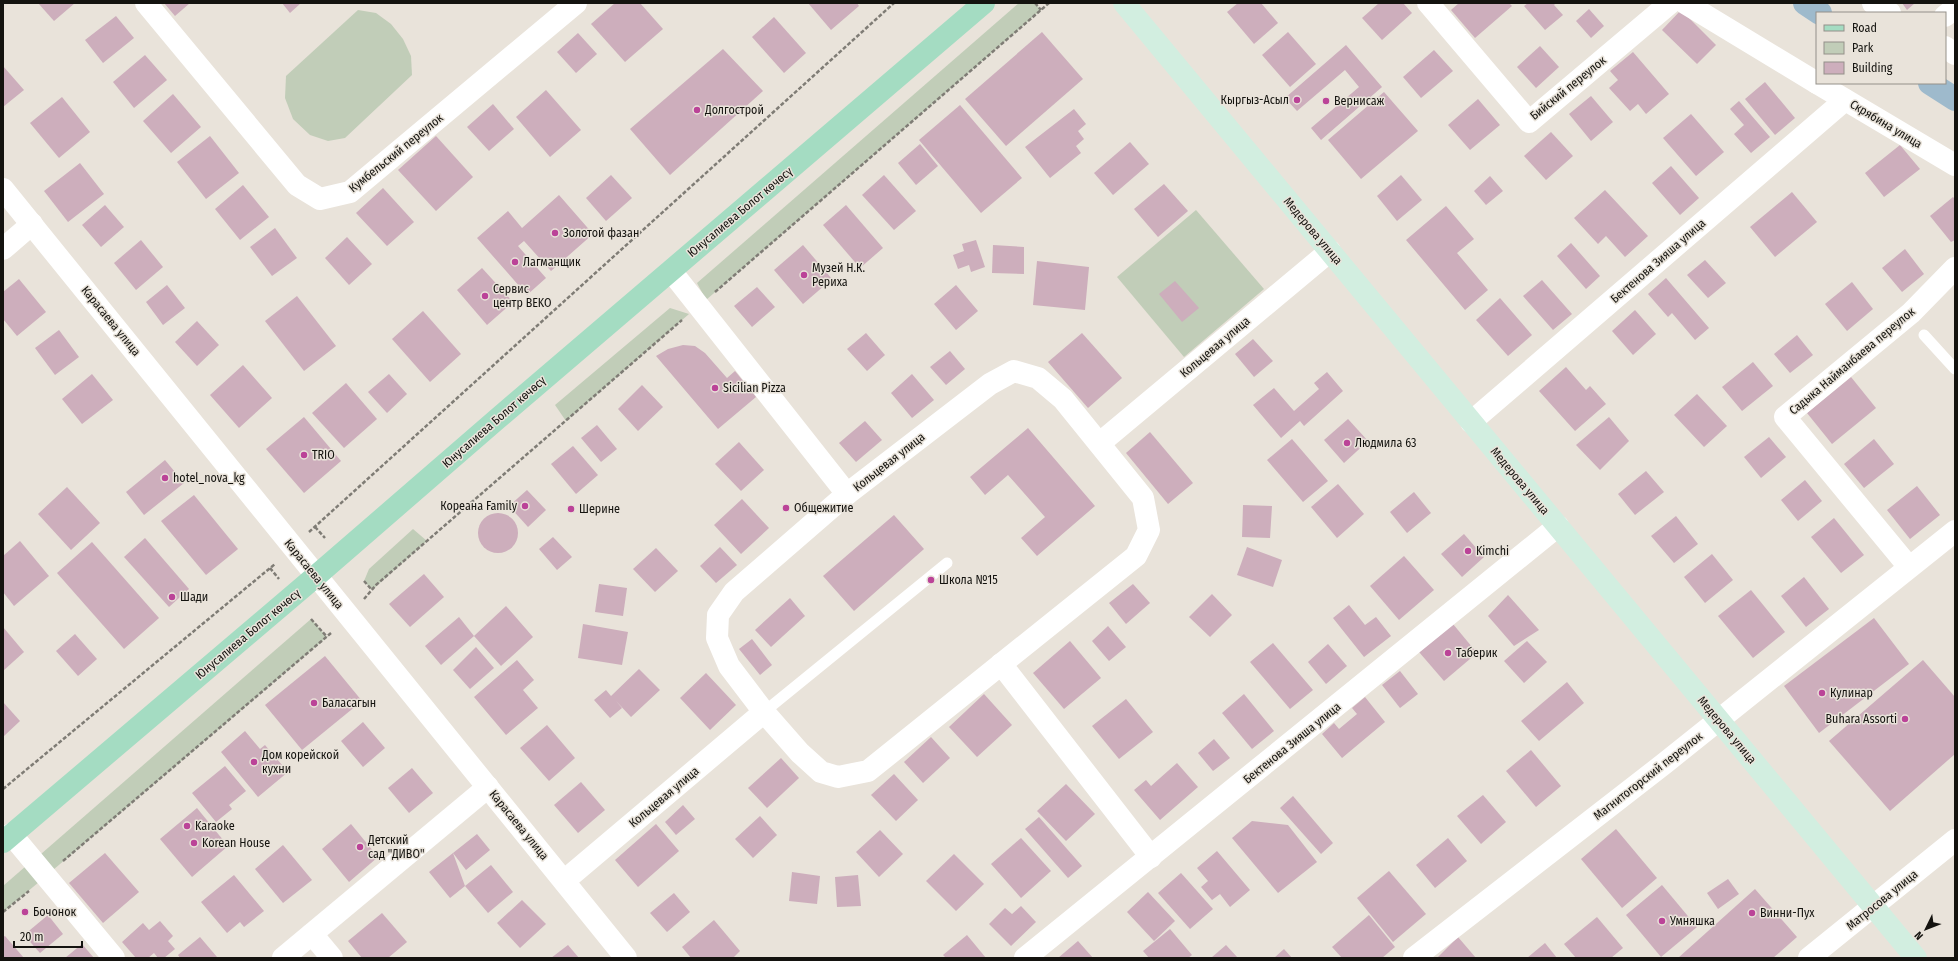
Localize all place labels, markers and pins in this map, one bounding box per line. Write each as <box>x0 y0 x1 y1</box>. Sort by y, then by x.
place label: Кыргыз-Асыл <box>1221 93 1289 107</box>
place label: Вернисаж <box>1334 94 1385 108</box>
marker: Кыргыз-Асыл <box>1292 95 1302 105</box>
marker: Вернисаж <box>1321 96 1331 106</box>
place label: Долгострой <box>704 103 764 117</box>
marker: Долгострой <box>692 105 702 115</box>
place label: Золотой фазан <box>563 226 639 240</box>
marker: Золотой фазан <box>550 228 560 238</box>
place label: Лагманщик <box>523 255 581 269</box>
marker: Лагманщик <box>510 257 520 267</box>
place label: Музей Н.К. Рериха <box>812 261 865 289</box>
marker: Музей Н.К. Рериха <box>799 270 809 280</box>
place label: Сервис центр BEKO <box>493 282 552 310</box>
marker: Сервис центр BEKO <box>480 291 490 301</box>
place label: Sicilian Pizza <box>723 381 786 395</box>
marker: Sicilian Pizza <box>710 383 720 393</box>
place label: Людмила 63 <box>1355 436 1416 450</box>
marker: Людмила 63 <box>1342 438 1352 448</box>
place label: TRIO <box>312 448 335 462</box>
marker: TRIO <box>299 450 309 460</box>
place label: hotel_nova_kg <box>173 471 245 485</box>
marker: hotel_nova_kg <box>160 473 170 483</box>
place label: Кореана Family <box>440 499 518 513</box>
marker: Кореана Family <box>520 501 530 511</box>
place label: Общежитие <box>794 501 854 515</box>
place label: Шерине <box>579 502 620 516</box>
marker: Общежитие <box>781 503 791 513</box>
marker: Шерине <box>566 504 576 514</box>
place label: Kimchi <box>1476 544 1509 558</box>
marker: Kimchi <box>1463 546 1473 556</box>
place label: Школа №15 <box>939 573 998 587</box>
marker: Школа №15 <box>926 575 936 585</box>
place label: Шади <box>180 590 208 604</box>
marker: Шади <box>167 592 177 602</box>
place label: Таберик <box>1456 646 1498 660</box>
marker: Таберик <box>1443 648 1453 658</box>
place label: Кулинар <box>1830 686 1873 700</box>
marker: Кулинар <box>1817 688 1827 698</box>
place label: Баласагын <box>322 696 376 710</box>
marker: Баласагын <box>309 698 319 708</box>
place label: Buhara Assorti <box>1826 712 1897 726</box>
marker: Buhara Assorti <box>1900 714 1910 724</box>
place label: Дом корейской кухни <box>261 748 339 776</box>
marker: Дом корейской кухни <box>249 757 259 767</box>
place label: Karaoke <box>195 819 235 833</box>
marker: Karaoke <box>182 821 192 831</box>
place label: Детский сад "ДИВО" <box>367 833 424 861</box>
place label: Korean House <box>202 836 270 850</box>
marker: Korean House <box>189 838 199 848</box>
marker: Детский сад "ДИВО" <box>355 842 365 852</box>
place label: Бочонок <box>33 905 77 919</box>
place label: Винни-Пух <box>1760 906 1815 920</box>
marker: Бочонок <box>20 907 30 917</box>
marker: Винни-Пух <box>1747 908 1757 918</box>
place label: Умняшка <box>1669 914 1715 928</box>
marker: Умняшка <box>1657 916 1667 926</box>

